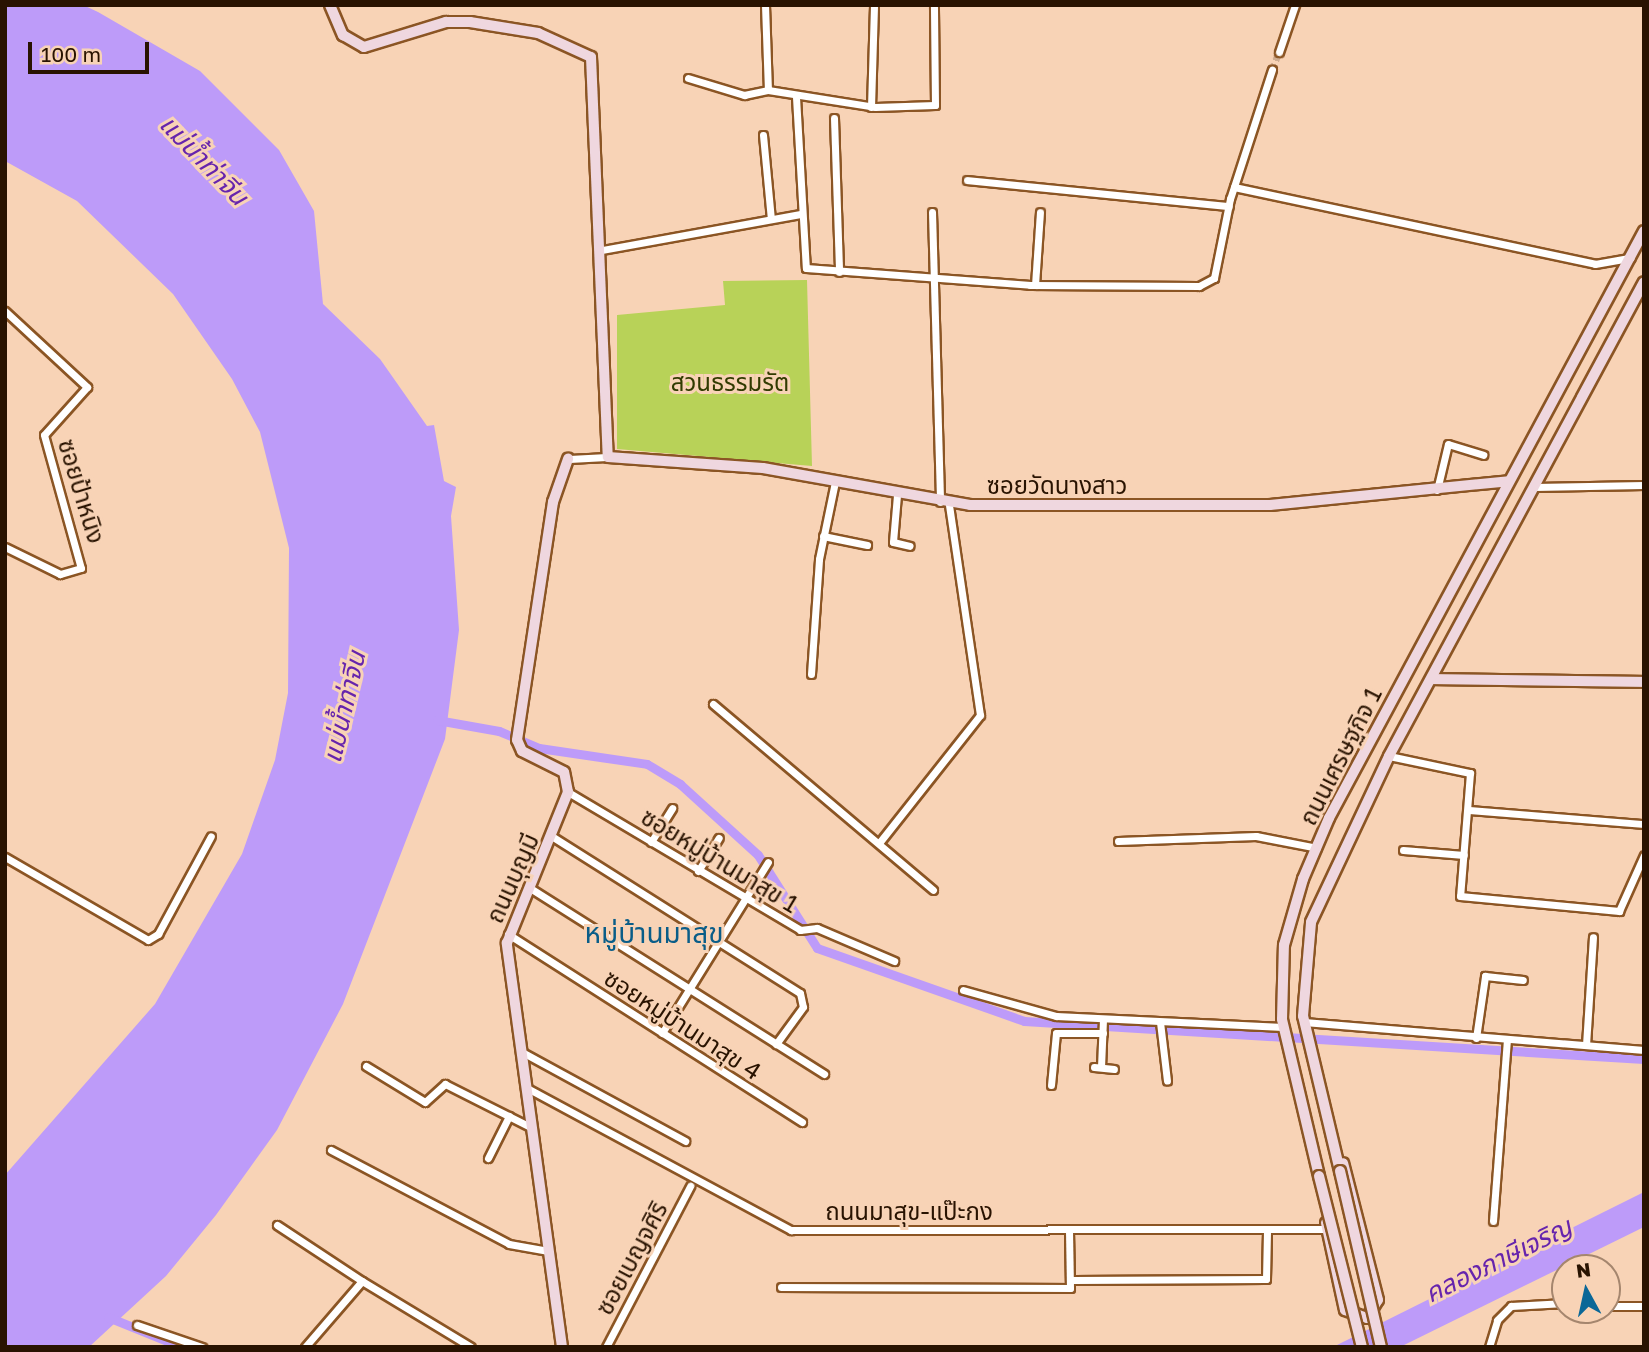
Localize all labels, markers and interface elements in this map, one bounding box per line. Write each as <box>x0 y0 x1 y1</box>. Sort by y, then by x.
scale bar <box>32 28 152 72</box>
text: 100 m <box>41 41 101 67</box>
water label: แม่น้ำท่าจีน <box>153 108 255 212</box>
park label: สวนธรรมรัต <box>671 368 789 396</box>
street label: ซอยป้าหนิง <box>53 435 111 547</box>
street label: ซอยวัดนางสาว <box>987 471 1127 499</box>
water label: แม่น้ำท่าจีน <box>316 648 372 766</box>
street label: ถนนเศรษฐกิจ 1 <box>1293 682 1387 830</box>
street label: ซอยหมู่บ้านมาสุข 1 <box>636 802 804 918</box>
street label: ถนนบุญมี <box>480 829 544 927</box>
district label: หมู่บ้านมาสุข <box>585 916 723 950</box>
street label: ซอยหมู่บ้านมาสุข 4 <box>599 963 767 1085</box>
street label: ซอยเบญจศิริ <box>589 1196 673 1320</box>
street label: ถนนมาสุข-แป๊ะกง <box>825 1197 993 1225</box>
water label: คลองภาษีเจริญ <box>1419 1211 1577 1309</box>
north arrow <box>1551 1254 1621 1324</box>
text: N <box>1575 1257 1592 1282</box>

